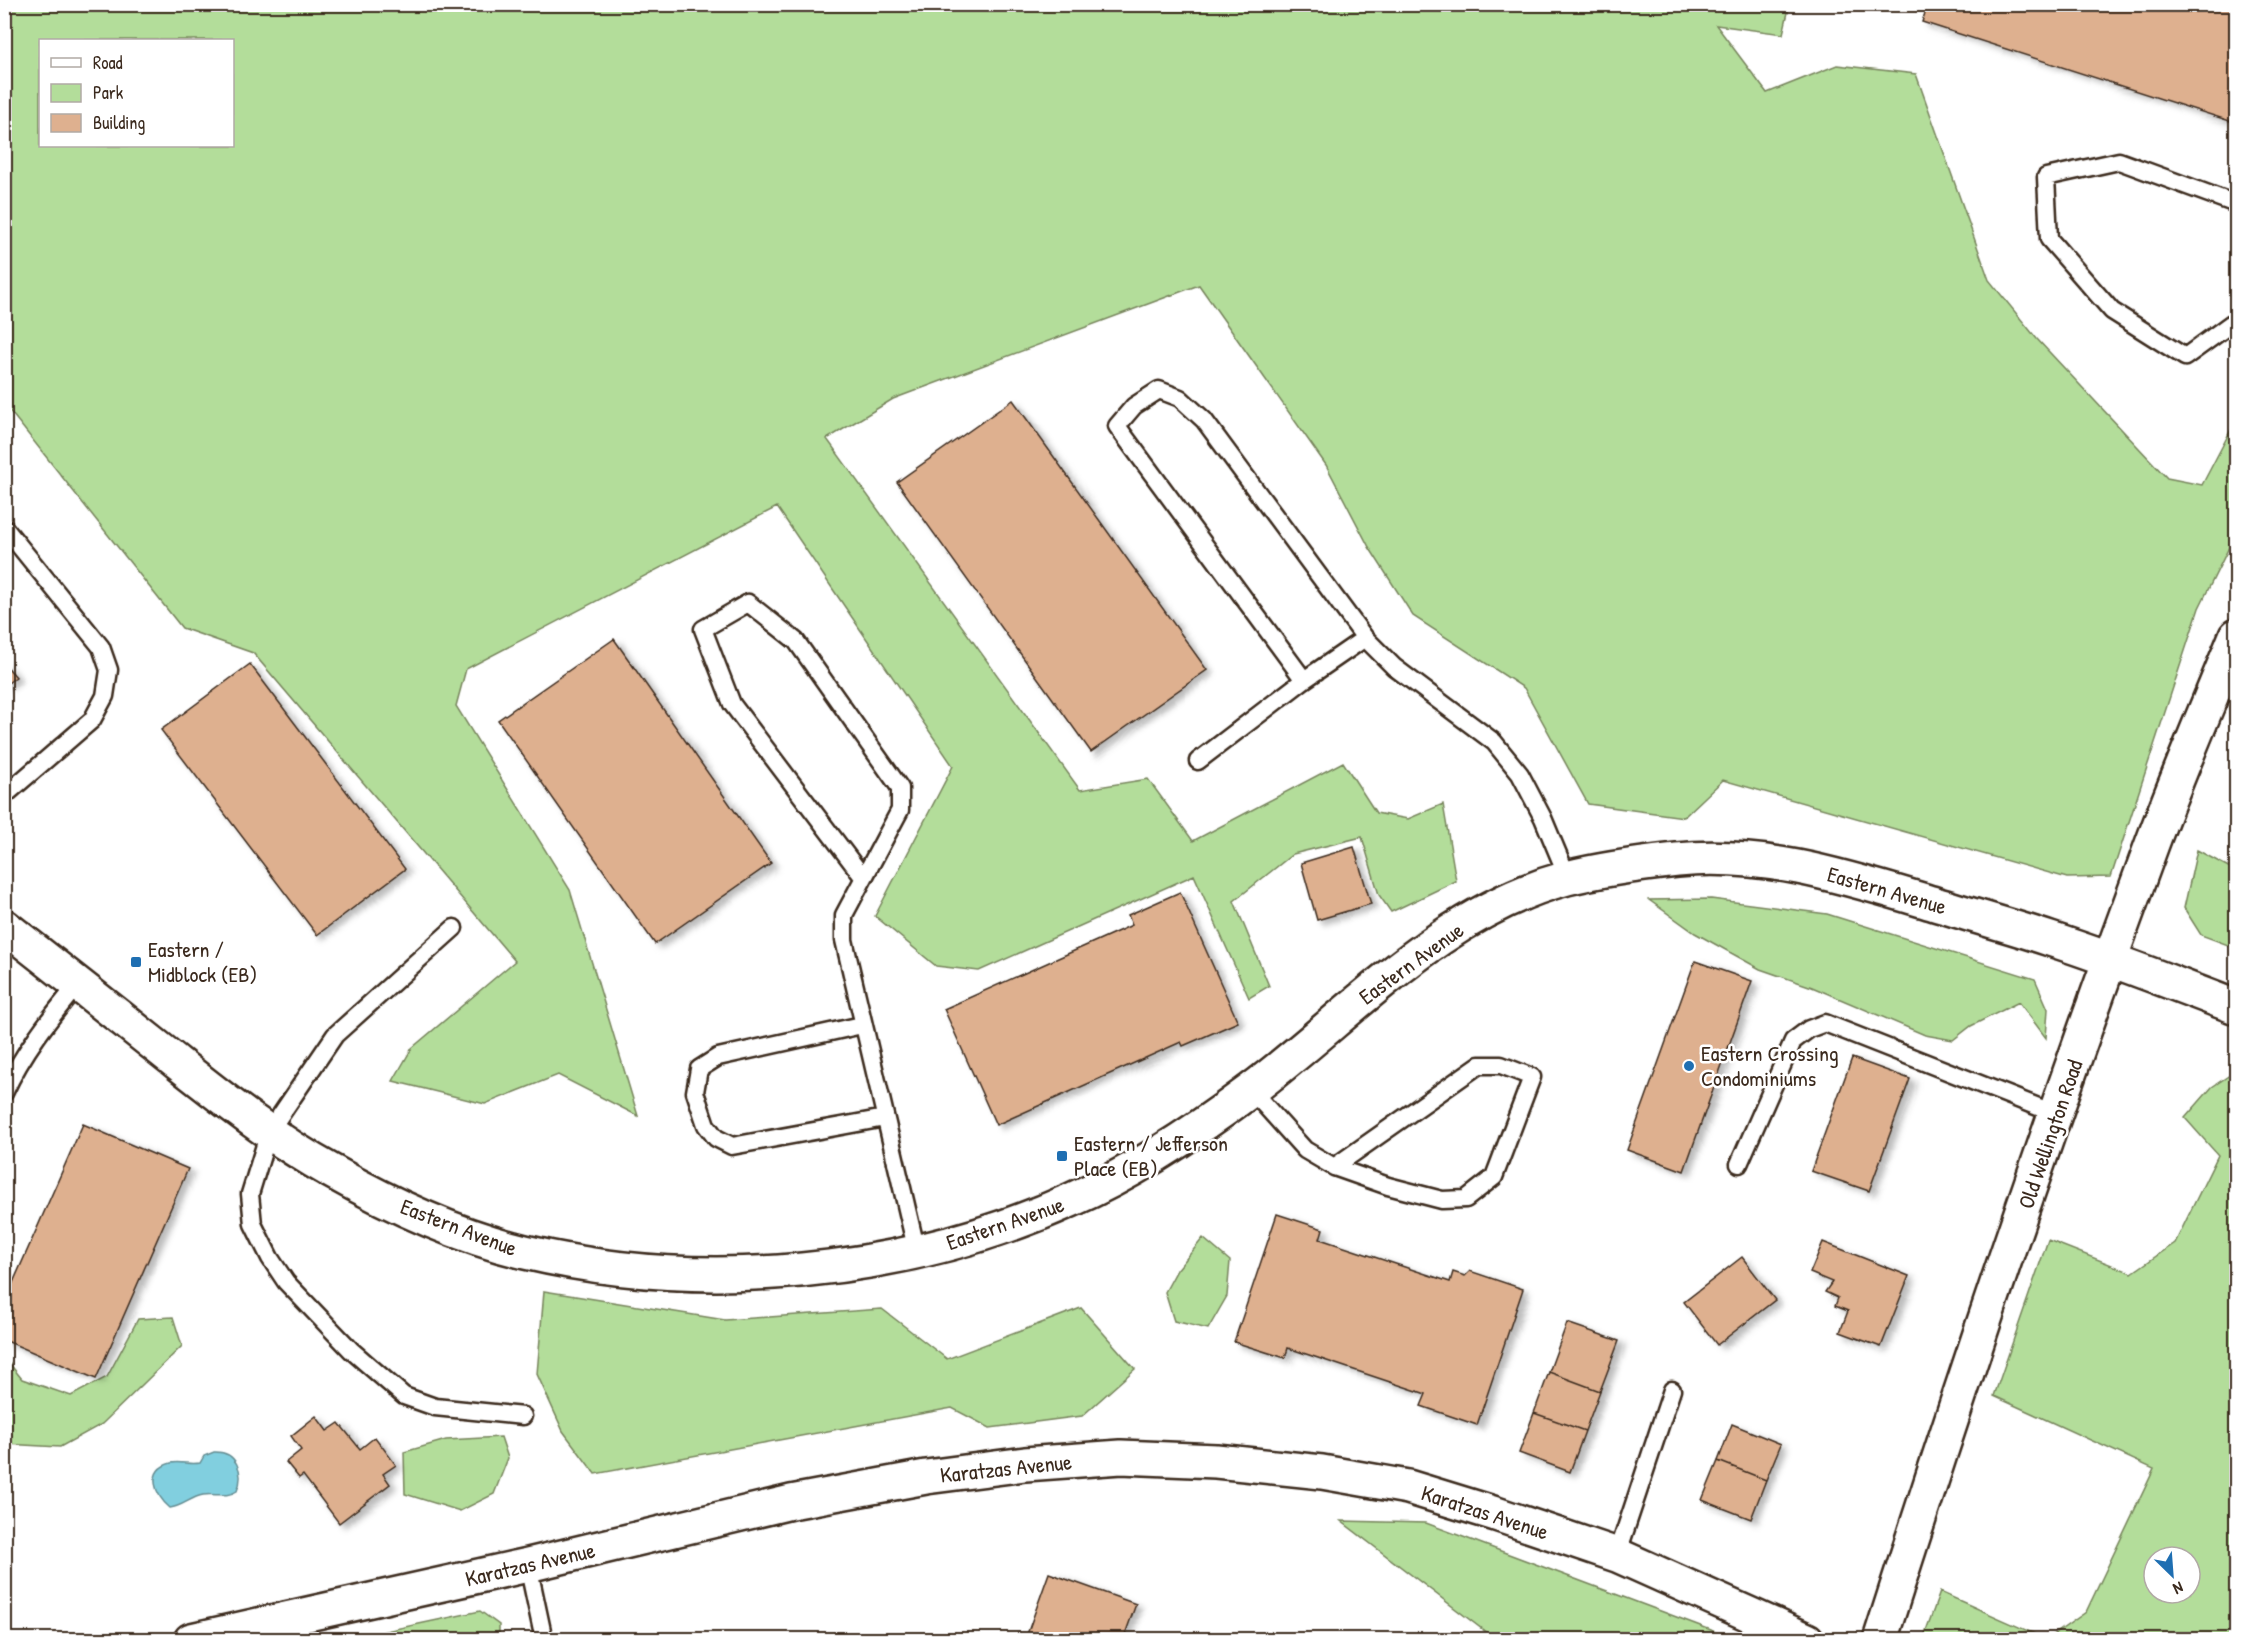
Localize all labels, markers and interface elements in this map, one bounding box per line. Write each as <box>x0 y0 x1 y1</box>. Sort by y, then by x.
legend <box>39 39 234 147</box>
text: Road <box>93 50 123 75</box>
text: Park <box>93 80 124 105</box>
text: Building <box>93 110 145 135</box>
street label: Eastern Avenue <box>1824 859 1950 921</box>
street label: Eastern Avenue <box>1353 915 1470 1011</box>
place label: Eastern / Midblock (EB) <box>148 934 257 989</box>
marker: Eastern / Midblock (EB) <box>129 955 143 969</box>
place label: Eastern Crossing Condominiums <box>1701 1038 1839 1093</box>
street label: Old Wellington Road <box>2010 1055 2090 1212</box>
marker: Eastern Crossing Condominiums <box>1682 1059 1696 1073</box>
place label: Eastern / Jefferson Place (EB) <box>1074 1128 1228 1183</box>
marker: Eastern / Jefferson Place (EB) <box>1055 1149 1069 1163</box>
street label: Eastern Avenue <box>942 1189 1068 1257</box>
street label: Eastern Avenue <box>396 1191 522 1263</box>
street label: Karatzas Avenue <box>939 1446 1074 1490</box>
street label: Karatzas Avenue <box>1418 1477 1553 1547</box>
street label: Karatzas Avenue <box>462 1534 598 1593</box>
north arrow <box>2142 1545 2202 1605</box>
text: N <box>2169 1577 2187 1601</box>

